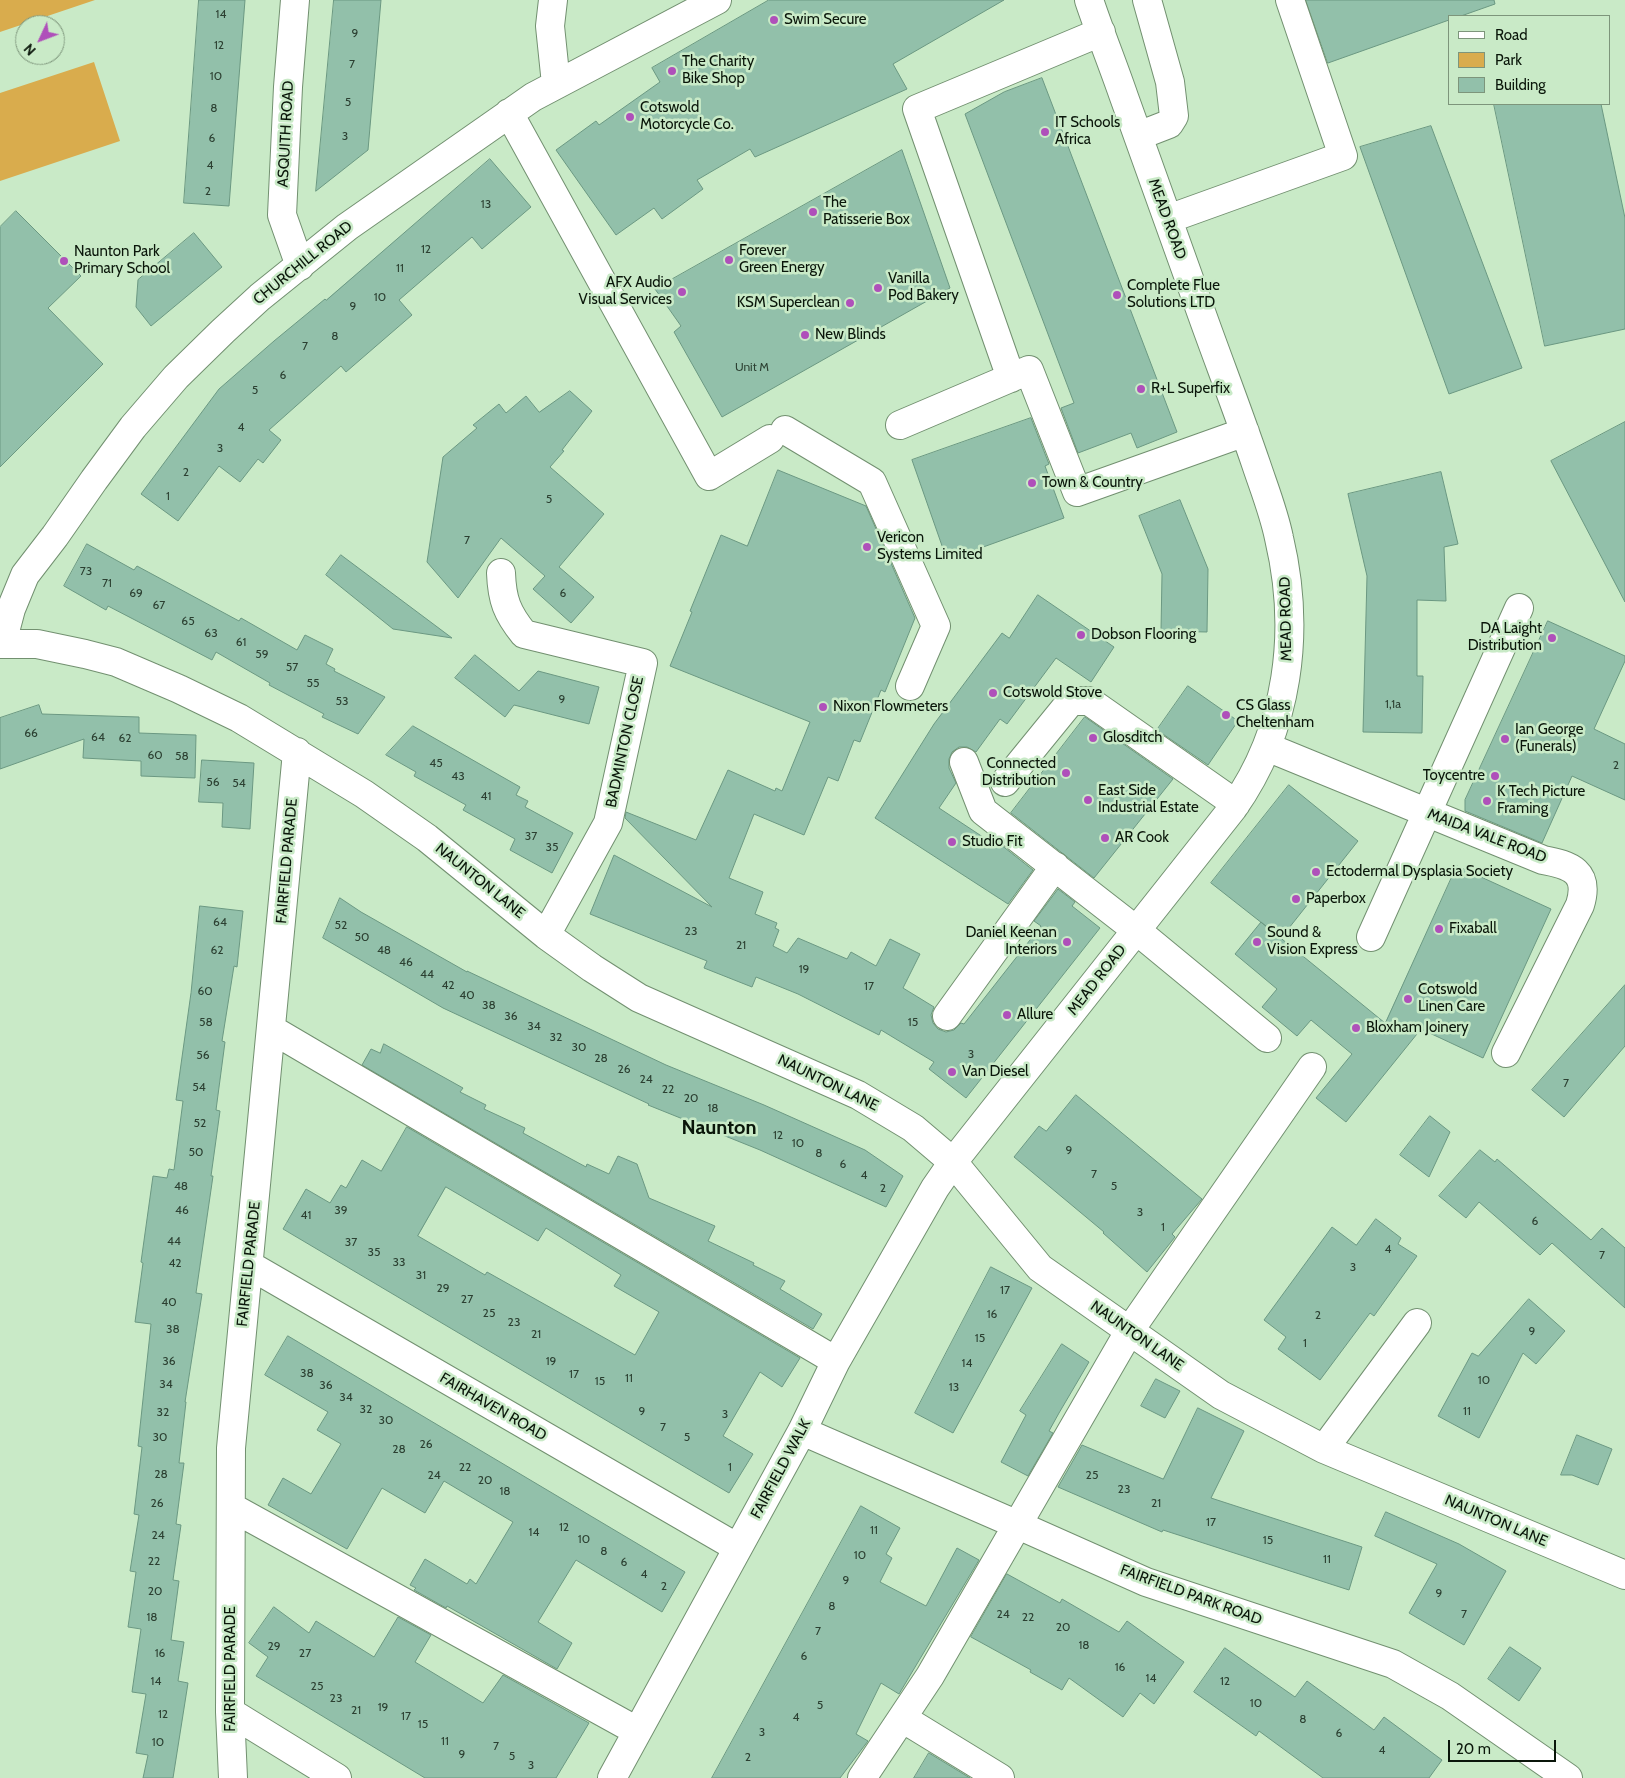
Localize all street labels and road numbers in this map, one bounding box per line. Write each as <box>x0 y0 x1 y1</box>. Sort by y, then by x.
street label: ASQUITH ROAD <box>274 80 298 188</box>
street label: MEAD ROAD <box>1144 176 1190 262</box>
street label: CHURCHILL ROAD <box>250 218 356 308</box>
street label: MEAD ROAD <box>1276 577 1296 661</box>
street label: BADMINTON CLOSE <box>602 675 648 809</box>
street label: FAIRFIELD PARADE <box>273 798 301 924</box>
street label: MAIDA VALE ROAD <box>1425 805 1549 867</box>
street label: NAUNTON LANE <box>432 839 528 923</box>
street label: MEAD ROAD <box>1064 941 1130 1019</box>
street label: NAUNTON LANE <box>775 1051 881 1115</box>
street label: FAIRFIELD PARADE <box>233 1201 265 1327</box>
street label: NAUNTON LANE <box>1087 1297 1187 1375</box>
street label: FAIRHAVEN ROAD <box>436 1369 550 1445</box>
street label: FAIRFIELD WALK <box>747 1416 815 1522</box>
street label: NAUNTON LANE <box>1442 1491 1550 1551</box>
street label: FAIRFIELD PARK ROAD <box>1118 1561 1264 1629</box>
street label: FAIRFIELD PARADE <box>222 1606 240 1732</box>

